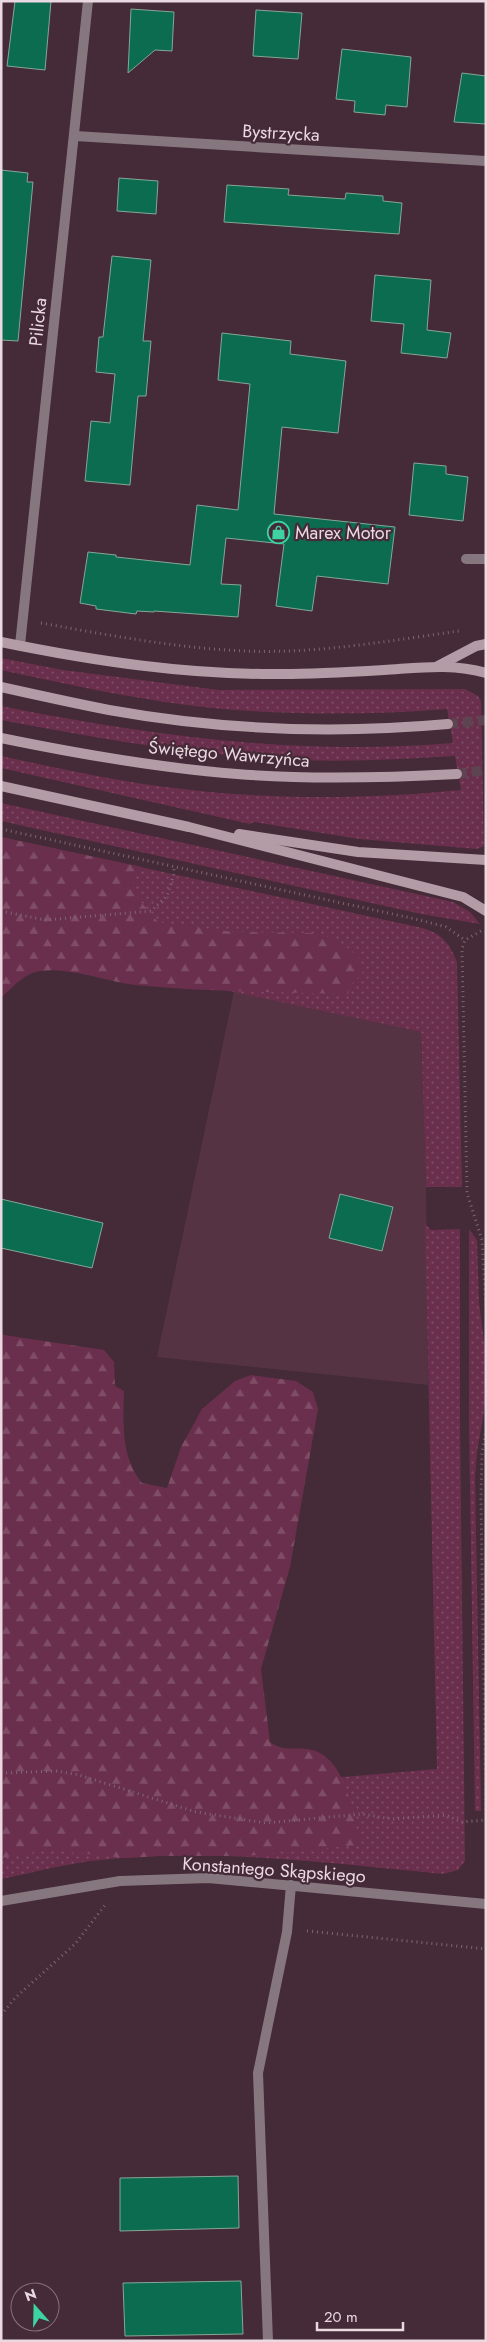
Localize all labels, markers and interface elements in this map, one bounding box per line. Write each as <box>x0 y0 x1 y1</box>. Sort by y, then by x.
street label: Bystrzycka <box>242 118 320 148</box>
street label: Pilicka <box>23 297 53 347</box>
place label: Marex Motor <box>295 520 392 546</box>
shop icon: Marex Motor <box>267 521 291 545</box>
street label: Świętego Wawrzyńca <box>147 734 311 774</box>
street label: Konstantego Skąpskiego <box>181 1851 367 1889</box>
north arrow <box>10 2282 60 2332</box>
text: N <box>22 2283 39 2306</box>
scale bar <box>317 2300 403 2332</box>
text: 20 m <box>324 2306 358 2328</box>

